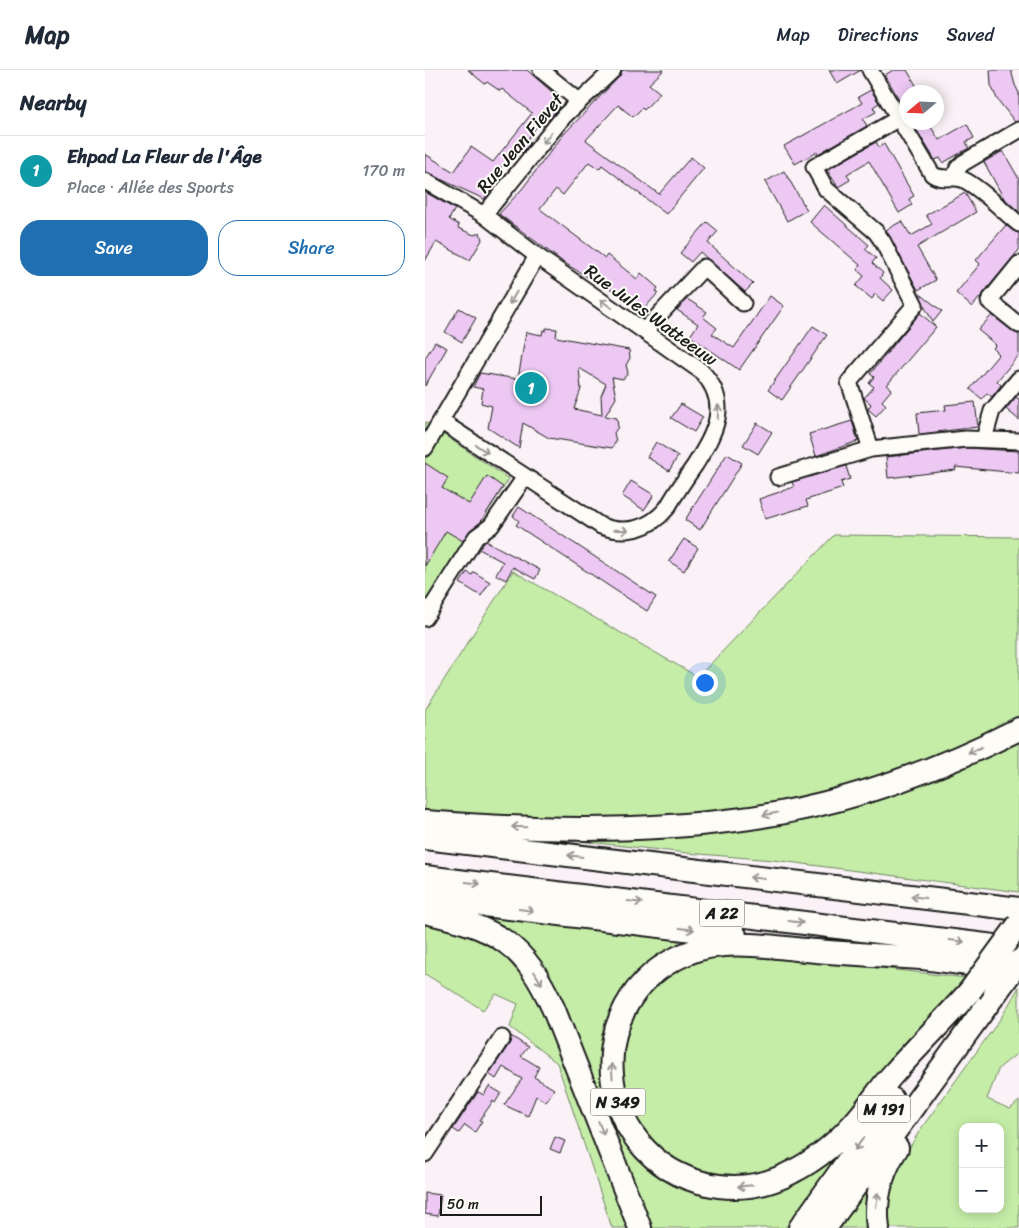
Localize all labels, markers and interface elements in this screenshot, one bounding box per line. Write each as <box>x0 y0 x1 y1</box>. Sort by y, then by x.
text: Map <box>25 14 69 56</box>
text: Map <box>777 19 810 51</box>
text: Directions <box>838 19 919 51</box>
text: Saved <box>947 19 994 51</box>
text: Nearby <box>20 84 86 122</box>
street label: Rue Jean Fievet <box>468 85 572 201</box>
north arrow <box>899 85 944 130</box>
one-way arrow <box>542 131 553 144</box>
text: Ehpad La Fleur de l'Âge <box>67 140 262 173</box>
text: 1 <box>33 156 39 185</box>
text: 170 m <box>362 156 405 185</box>
text: Place · Allée des Sports <box>67 173 234 202</box>
button: Save <box>20 220 208 276</box>
button: Share <box>218 220 405 276</box>
street label: Rue Jules Watteeuw <box>578 256 725 375</box>
one-way arrow <box>508 291 518 306</box>
one-way arrow <box>599 299 613 309</box>
pin: 1 <box>515 369 547 407</box>
one-way arrow <box>713 405 722 421</box>
one-way arrow <box>475 444 489 454</box>
one-way arrow <box>613 525 629 535</box>
your location <box>692 670 718 696</box>
one-way arrow <box>968 746 983 756</box>
one-way arrow <box>762 810 778 819</box>
one-way arrow <box>511 822 528 832</box>
one-way arrow <box>567 851 583 861</box>
one-way arrow <box>749 873 765 883</box>
one-way arrow <box>465 878 481 888</box>
one-way arrow <box>911 892 927 902</box>
one-way arrow <box>626 897 642 907</box>
road number: A 22 <box>699 900 745 926</box>
one-way arrow <box>517 905 533 915</box>
one-way arrow <box>788 917 804 927</box>
one-way arrow <box>679 924 695 934</box>
one-way arrow <box>949 936 965 946</box>
one-way arrow <box>534 971 544 985</box>
one-way arrow <box>608 1063 617 1079</box>
road number: N 349 <box>591 1089 645 1116</box>
road number: M 191 <box>858 1096 910 1122</box>
one-way arrow <box>596 1120 606 1135</box>
map controls <box>959 1123 1004 1213</box>
button: + <box>959 1123 1004 1168</box>
one-way arrow <box>854 1137 864 1151</box>
button: − <box>959 1168 1004 1213</box>
one-way arrow <box>737 1181 753 1191</box>
text: 50 m <box>447 1192 479 1217</box>
one-way arrow <box>872 1192 882 1208</box>
scale bar <box>440 1193 543 1216</box>

